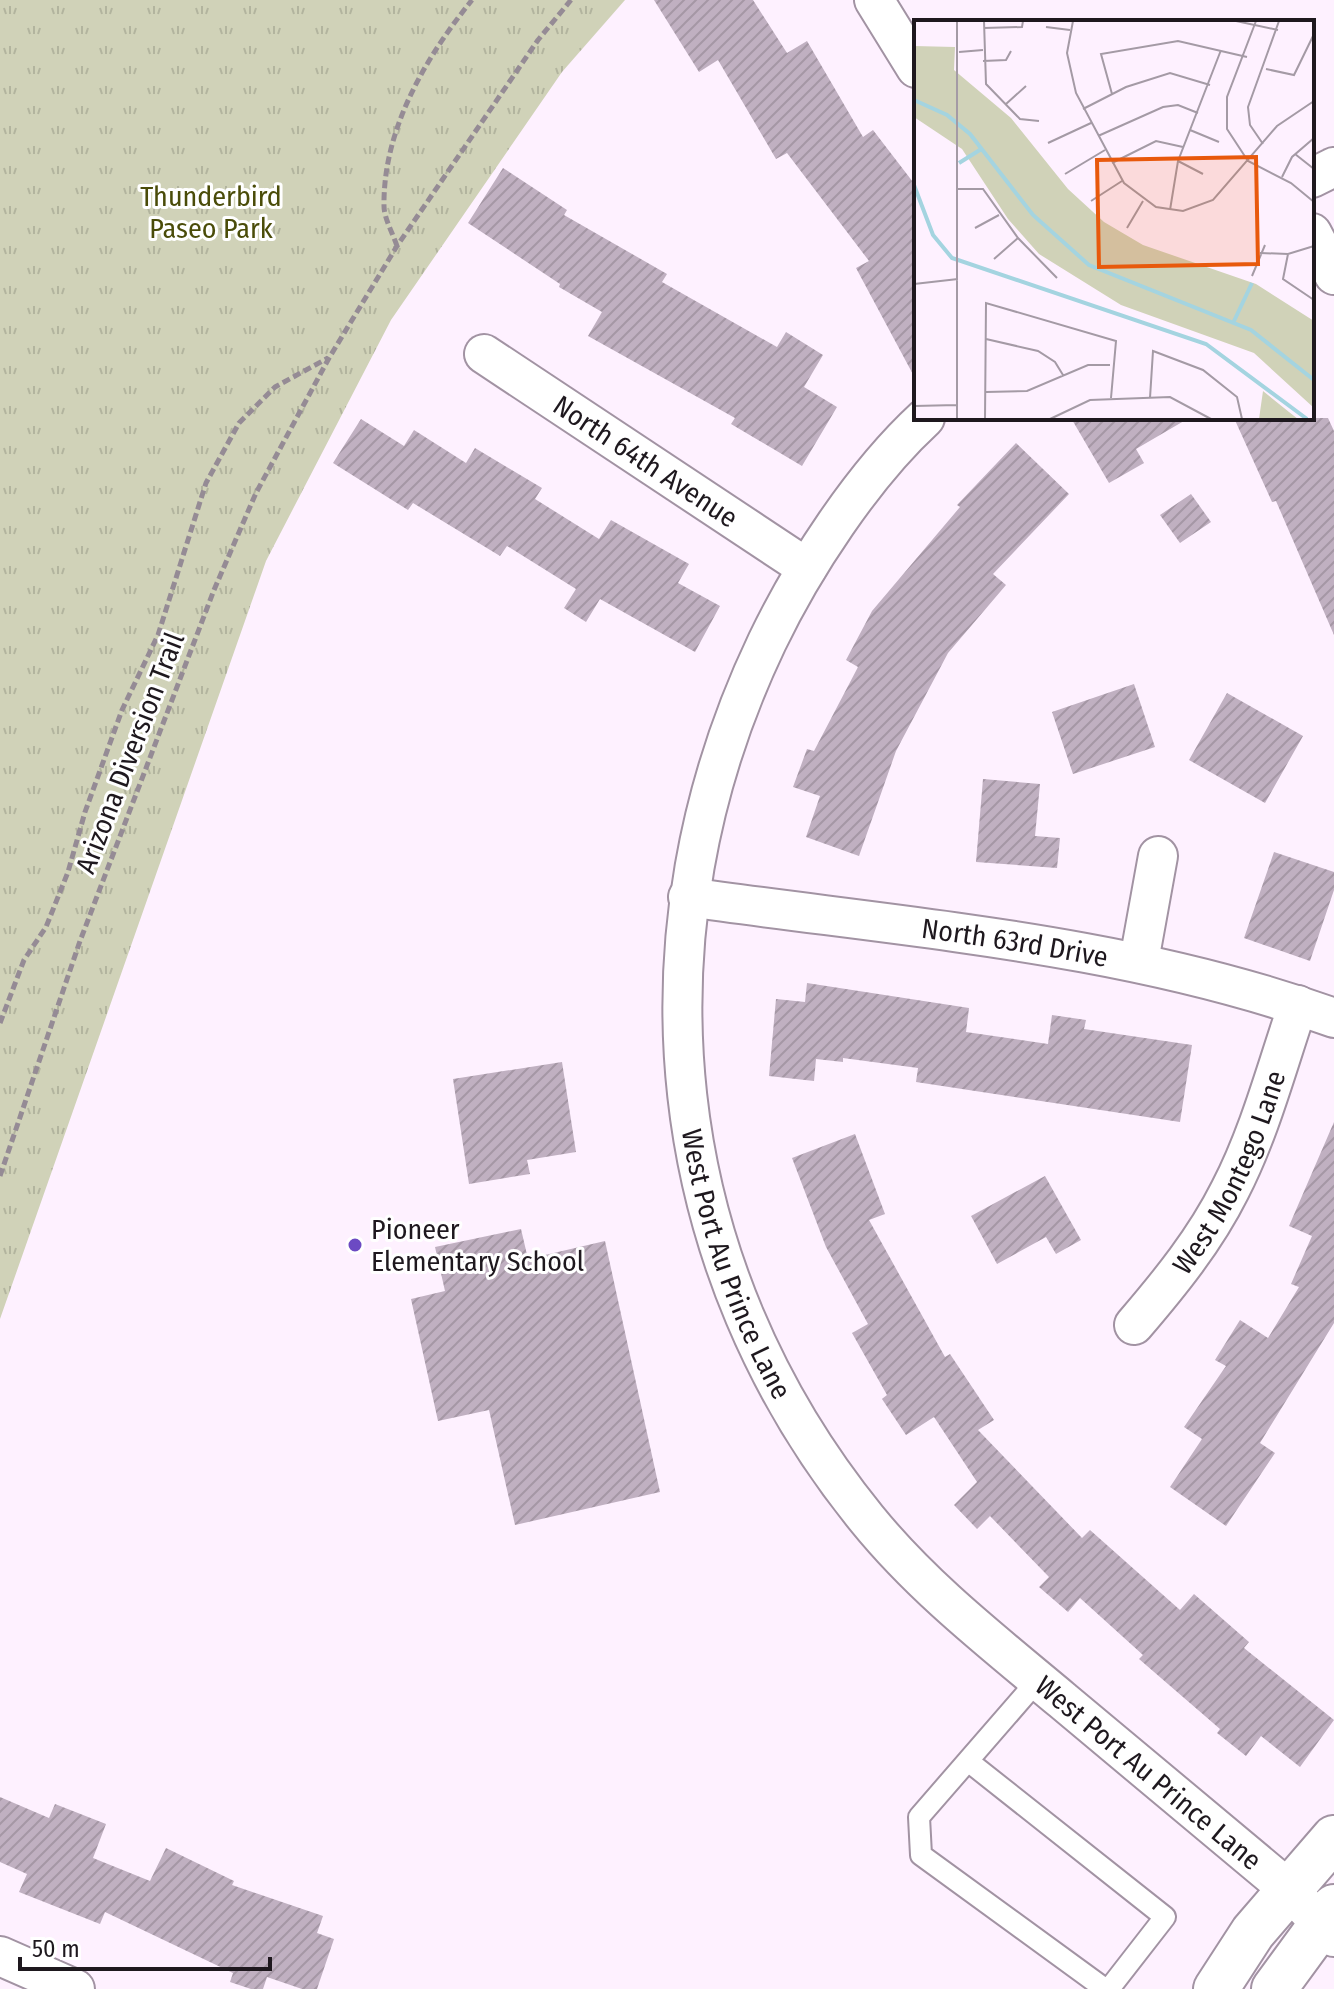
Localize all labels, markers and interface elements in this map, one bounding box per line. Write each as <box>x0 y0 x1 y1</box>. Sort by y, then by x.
inset map <box>914 20 1314 420</box>
park label: Thunderbird Paseo Park <box>140 180 282 245</box>
street label: North 64th Avenue <box>547 388 744 534</box>
street label: Arizona Diversion Trail <box>69 628 191 878</box>
street label: North 63rd Drive <box>920 911 1111 973</box>
street label: West Montego Lane <box>1165 1066 1292 1280</box>
street label: West Port Au Prince Lane <box>675 1126 798 1404</box>
place label: Pioneer Elementary School <box>371 1213 584 1278</box>
marker: Pioneer Elementary School <box>346 1236 364 1254</box>
street label: West Port Au Prince Lane <box>1029 1669 1268 1877</box>
scale bar <box>20 1921 270 1971</box>
text: 50 m <box>32 1935 80 1963</box>

